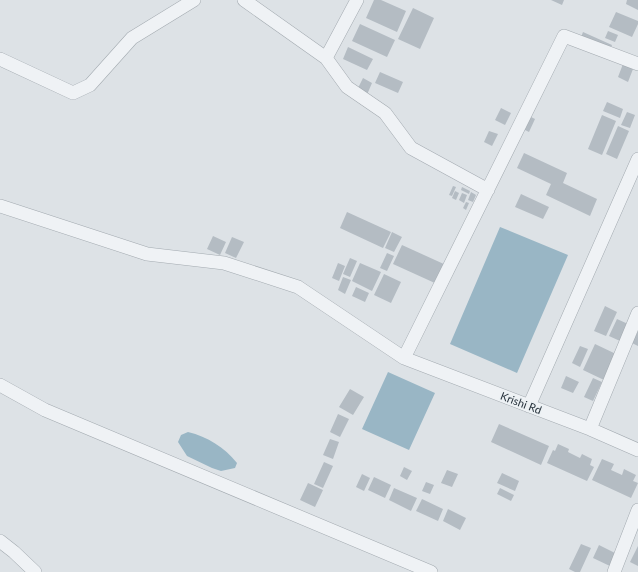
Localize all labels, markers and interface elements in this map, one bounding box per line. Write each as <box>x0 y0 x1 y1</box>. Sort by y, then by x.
street label: Krishi Rd <box>499 389 544 416</box>

